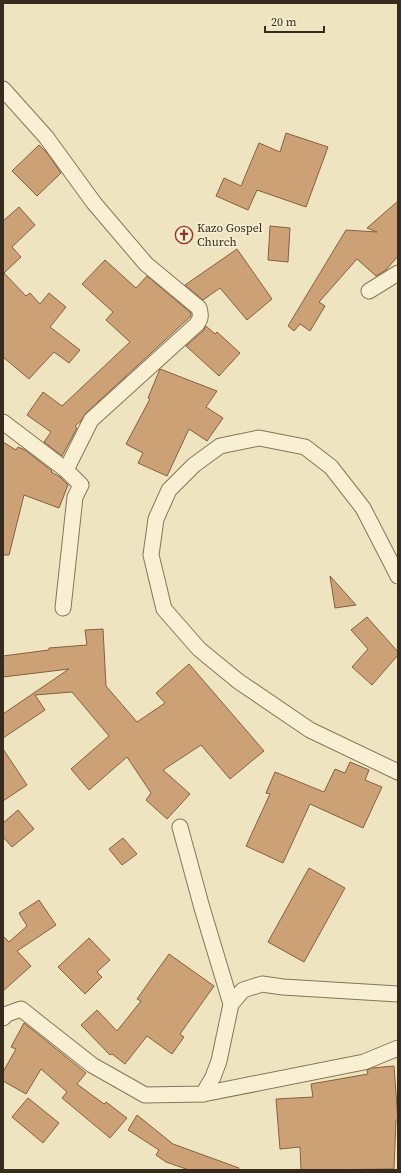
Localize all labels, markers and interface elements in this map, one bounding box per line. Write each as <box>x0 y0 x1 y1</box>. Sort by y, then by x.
scale bar <box>265 8 324 34</box>
text: 20 m <box>271 14 297 30</box>
place label: Kazo Gospel Church <box>197 220 263 250</box>
church icon: Kazo Gospel Church <box>174 225 194 245</box>

